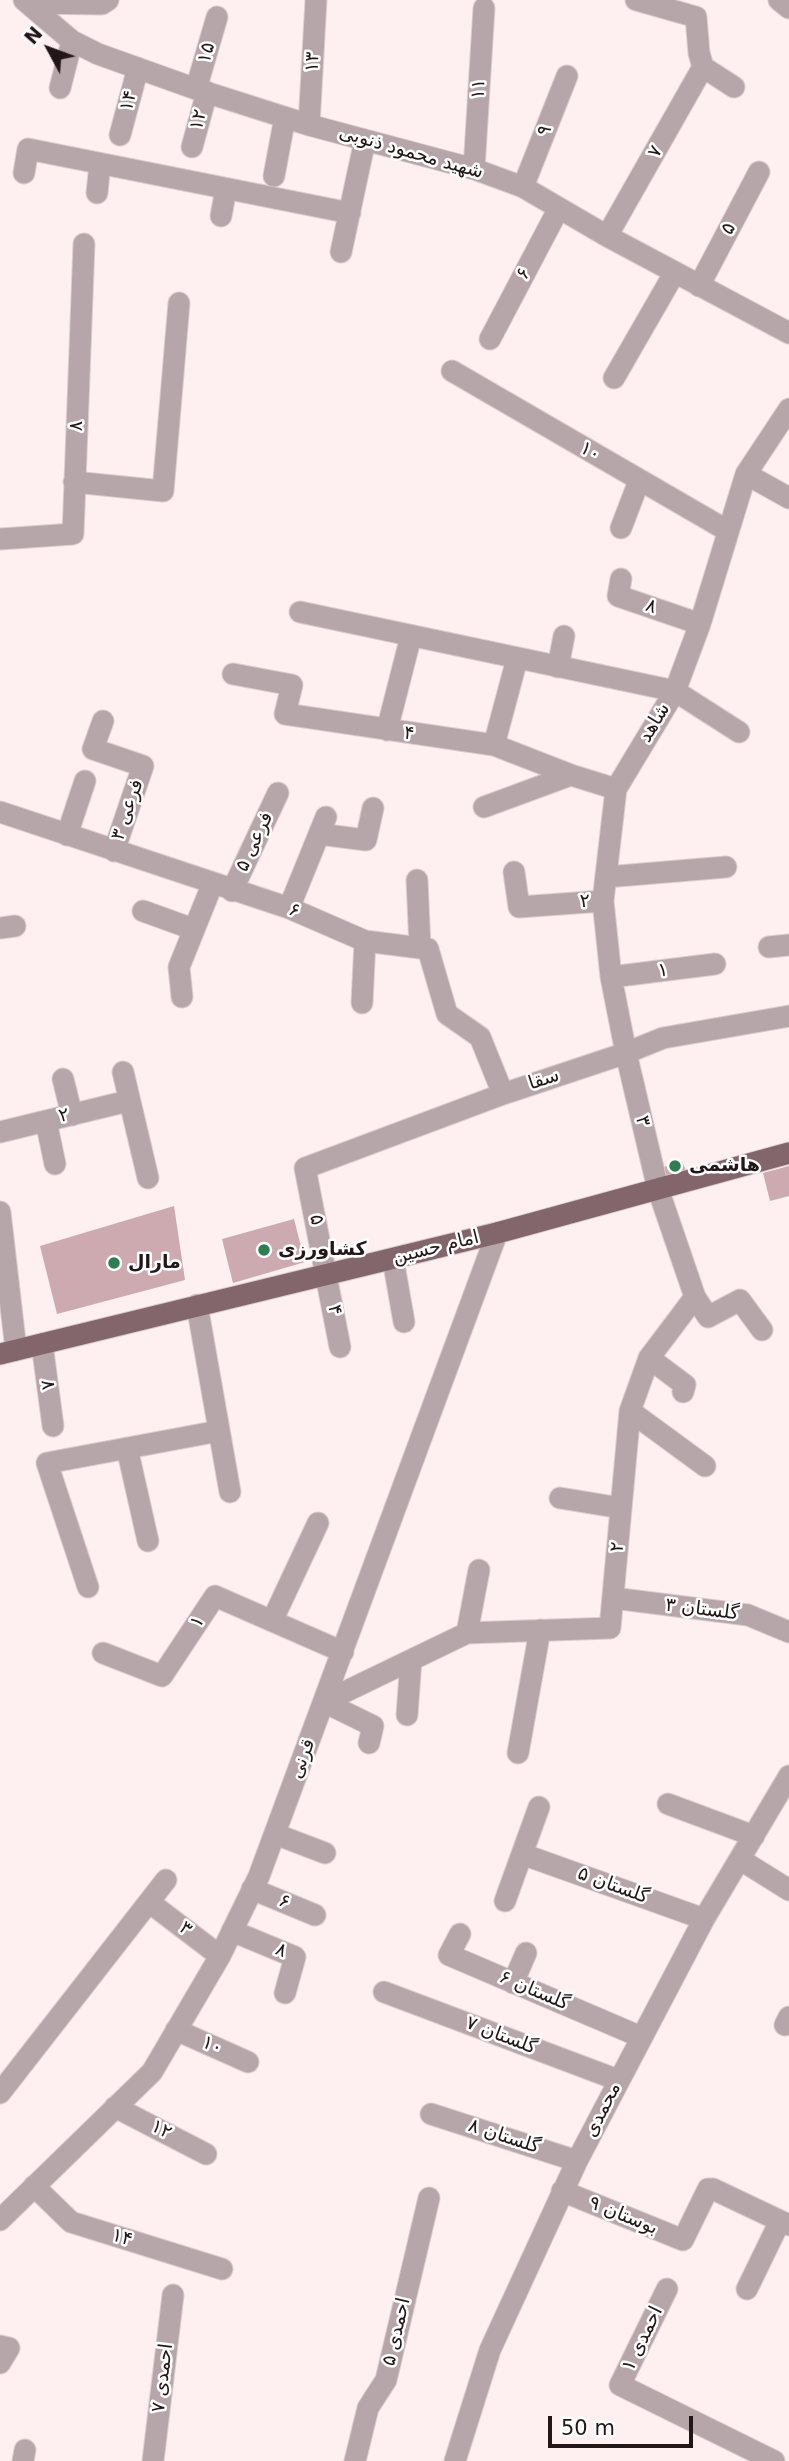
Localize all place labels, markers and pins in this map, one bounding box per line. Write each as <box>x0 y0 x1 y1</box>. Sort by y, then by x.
place label: هاشمی <box>689 1155 760 1177</box>
marker: هاشمی <box>667 1158 683 1174</box>
place label: کشاورزی <box>278 1239 367 1261</box>
marker: کشاورزی <box>256 1242 272 1258</box>
place label: مارال <box>128 1252 181 1274</box>
marker: مارال <box>106 1255 122 1271</box>

